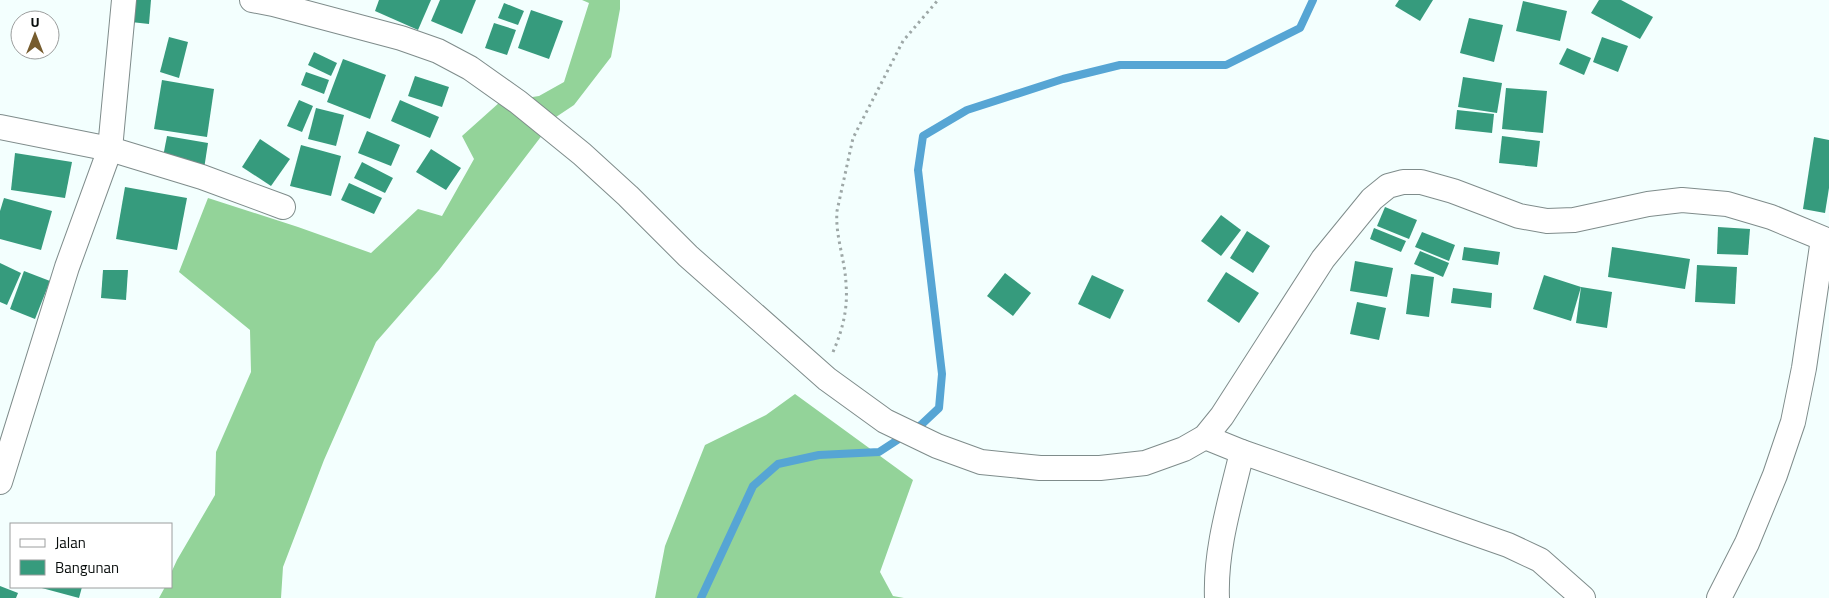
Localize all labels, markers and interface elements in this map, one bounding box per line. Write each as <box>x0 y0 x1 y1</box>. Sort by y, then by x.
north arrow <box>10 10 60 60</box>
text: U <box>30 11 40 32</box>
legend <box>10 523 172 588</box>
text: Jalan <box>55 531 86 554</box>
text: Bangunan <box>55 556 119 579</box>

